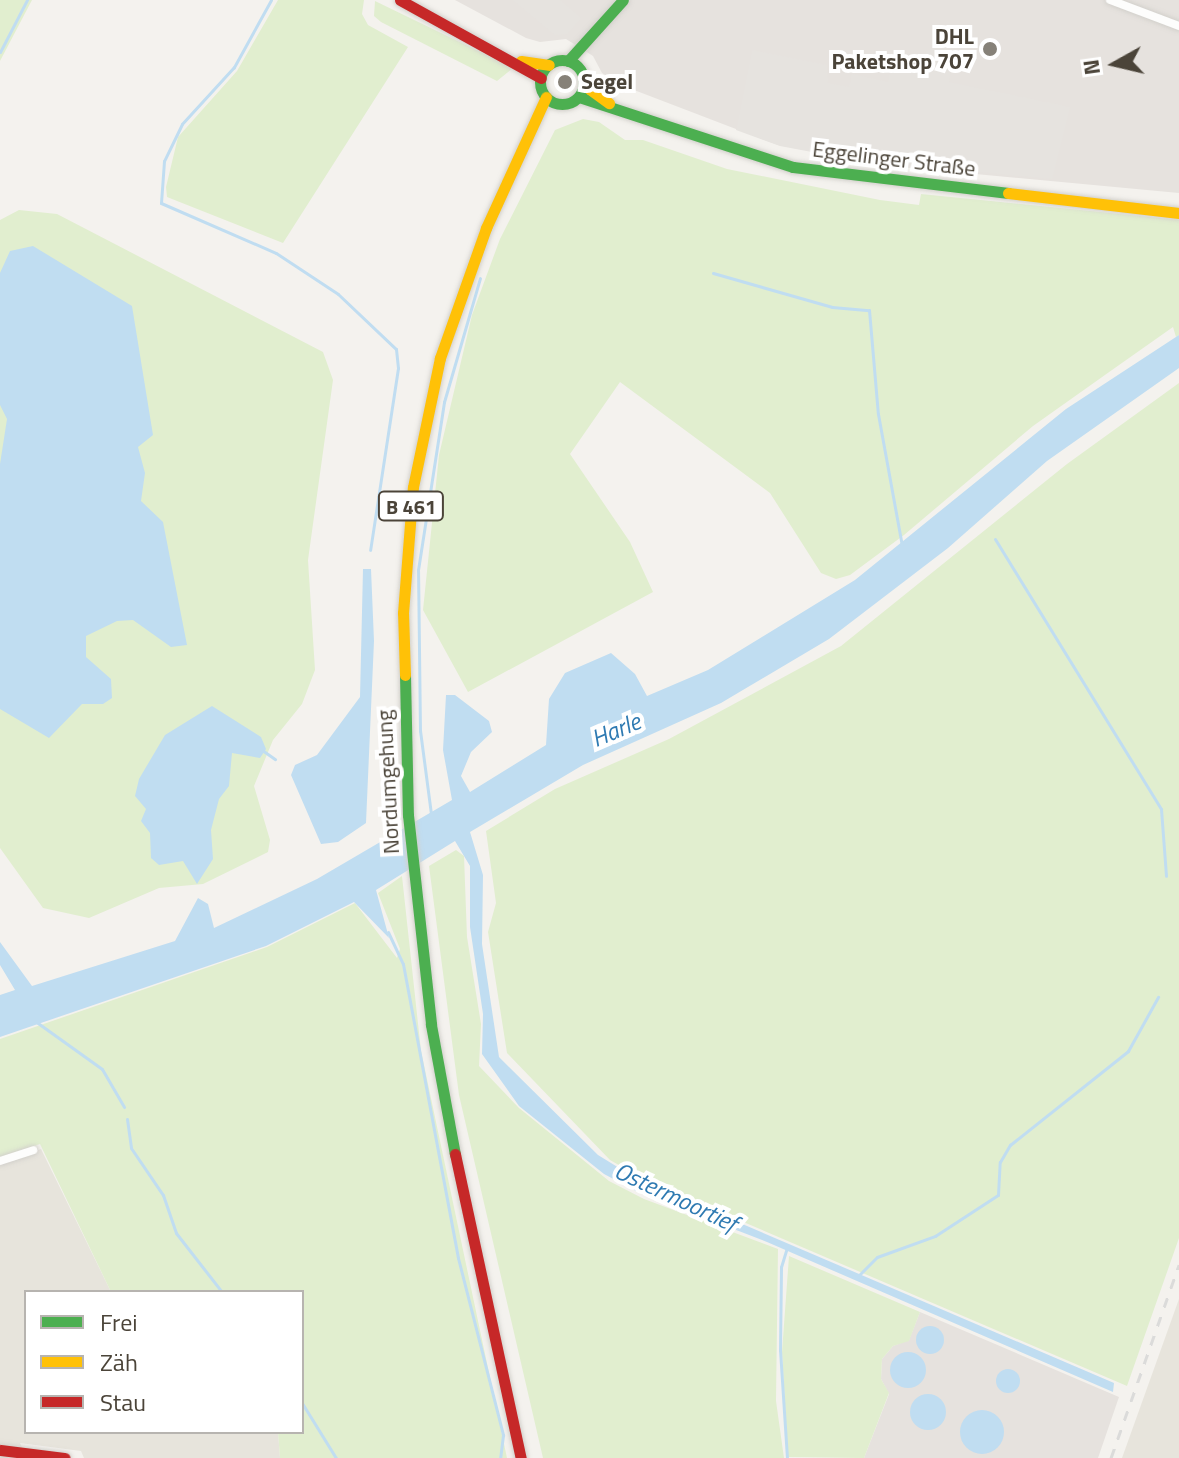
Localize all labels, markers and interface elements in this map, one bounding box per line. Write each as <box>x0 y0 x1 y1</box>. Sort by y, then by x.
place label: DHL Paketshop 707 <box>832 23 974 74</box>
north arrow <box>1075 24 1155 104</box>
marker: DHL Paketshop 707 <box>981 40 999 58</box>
text: N <box>1073 57 1109 77</box>
place label: Segel <box>581 69 633 95</box>
marker: Segel <box>556 73 574 91</box>
street label: Eggelinger Straße <box>811 136 977 182</box>
road number: B 461 <box>377 490 445 522</box>
water label: Harle <box>587 707 645 753</box>
street label: Nordumgehung <box>371 709 405 855</box>
water label: Ostermoortief <box>610 1156 742 1238</box>
legend <box>24 1290 304 1434</box>
text: Frei <box>100 1304 138 1340</box>
text: Zäh <box>100 1344 138 1380</box>
text: Stau <box>100 1384 146 1420</box>

